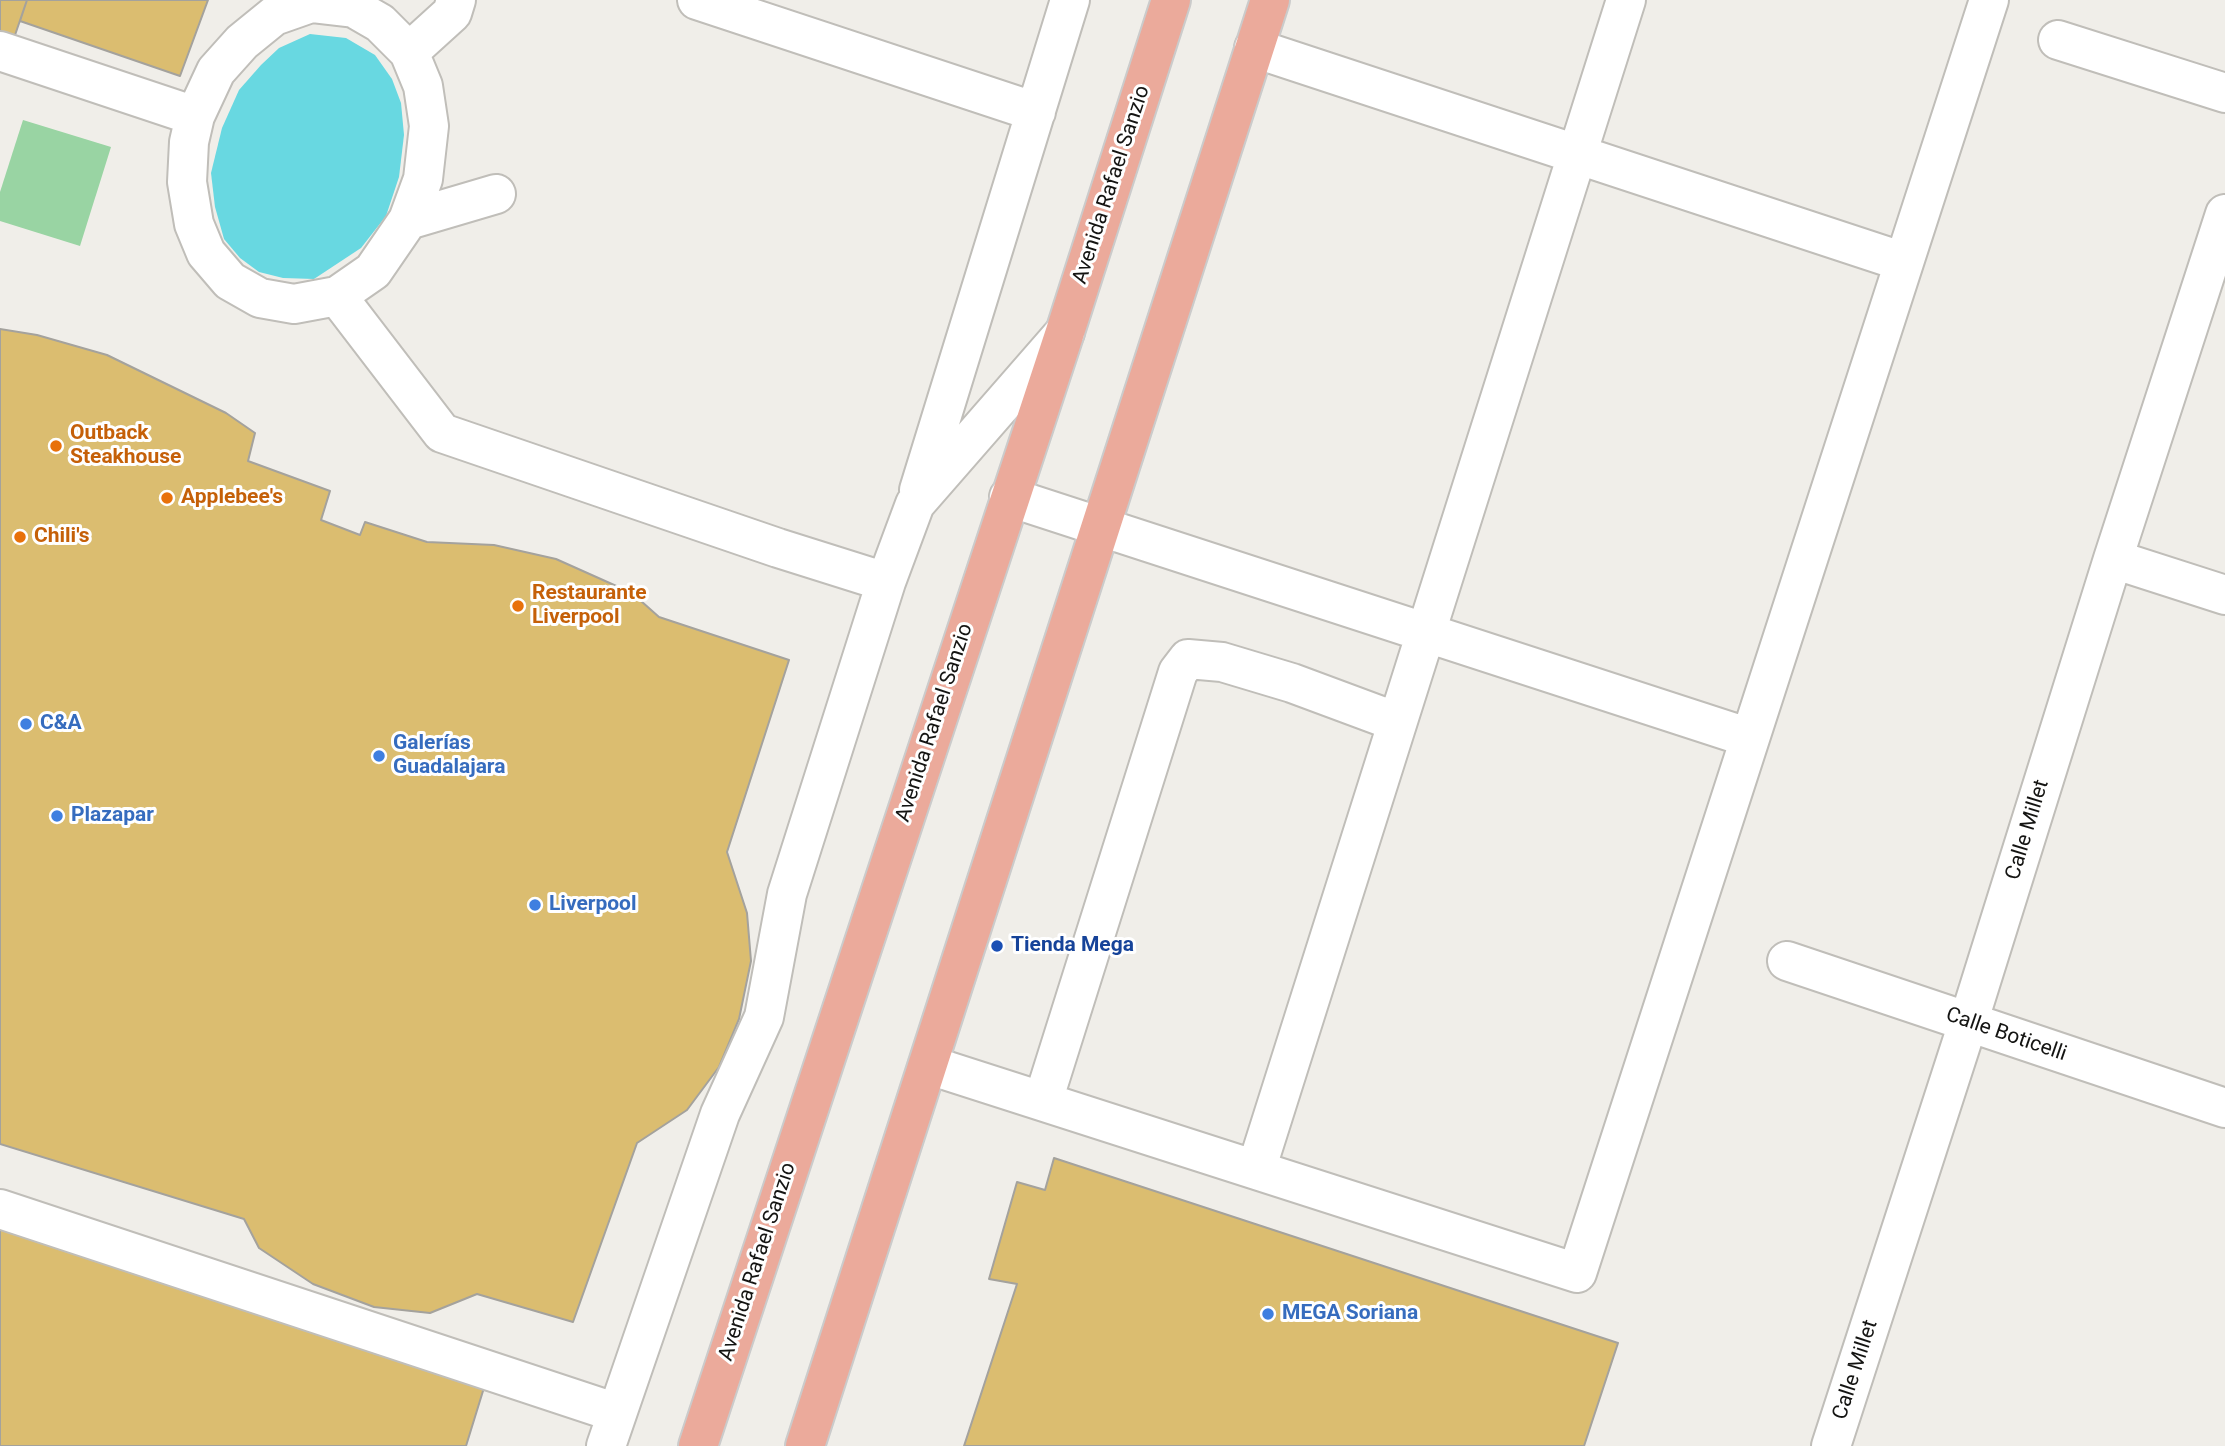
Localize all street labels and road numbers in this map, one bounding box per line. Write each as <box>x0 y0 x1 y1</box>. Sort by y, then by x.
street label: Avenida Rafael Sanzio <box>1068 83 1156 287</box>
street label: Avenida Rafael Sanzio <box>891 621 979 825</box>
street label: Calle Millet <box>2001 777 2055 883</box>
street label: Calle Boticelli <box>1942 1003 2070 1067</box>
street label: Avenida Rafael Sanzio <box>714 1160 802 1364</box>
street label: Calle Millet <box>1828 1317 1884 1423</box>

